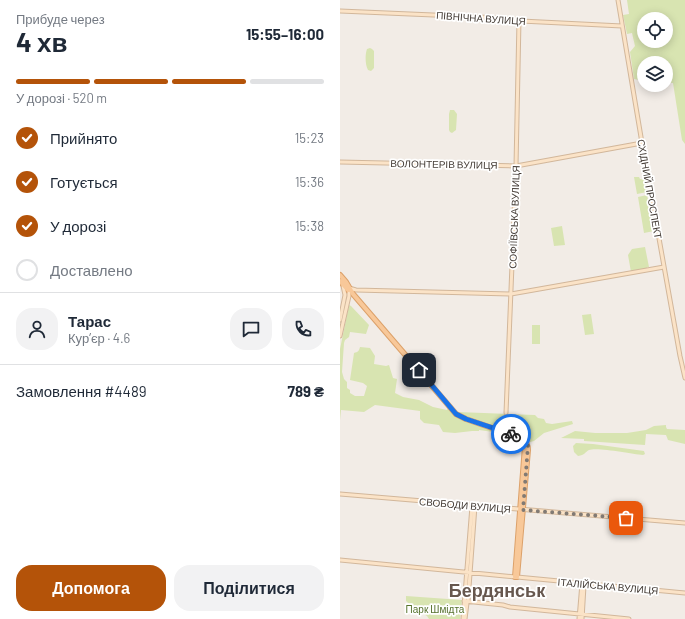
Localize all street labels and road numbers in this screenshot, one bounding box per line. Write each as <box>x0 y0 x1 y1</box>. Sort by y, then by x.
street label: ПІВНІЧНА ВУЛИЦЯ <box>436 9 526 27</box>
street label: СХІДНИЙ ПРОСПЕКТ <box>635 138 665 240</box>
street label: ВОЛОНТЕРІВ ВУЛИЦЯ <box>390 157 498 171</box>
street label: СОФІЇВСЬКА ВУЛИЦЯ <box>506 165 522 269</box>
street label: СВОБОДИ ВУЛИЦЯ <box>419 495 511 515</box>
street label: ІТАЛІЙСЬКА ВУЛИЦЯ <box>557 576 659 596</box>

